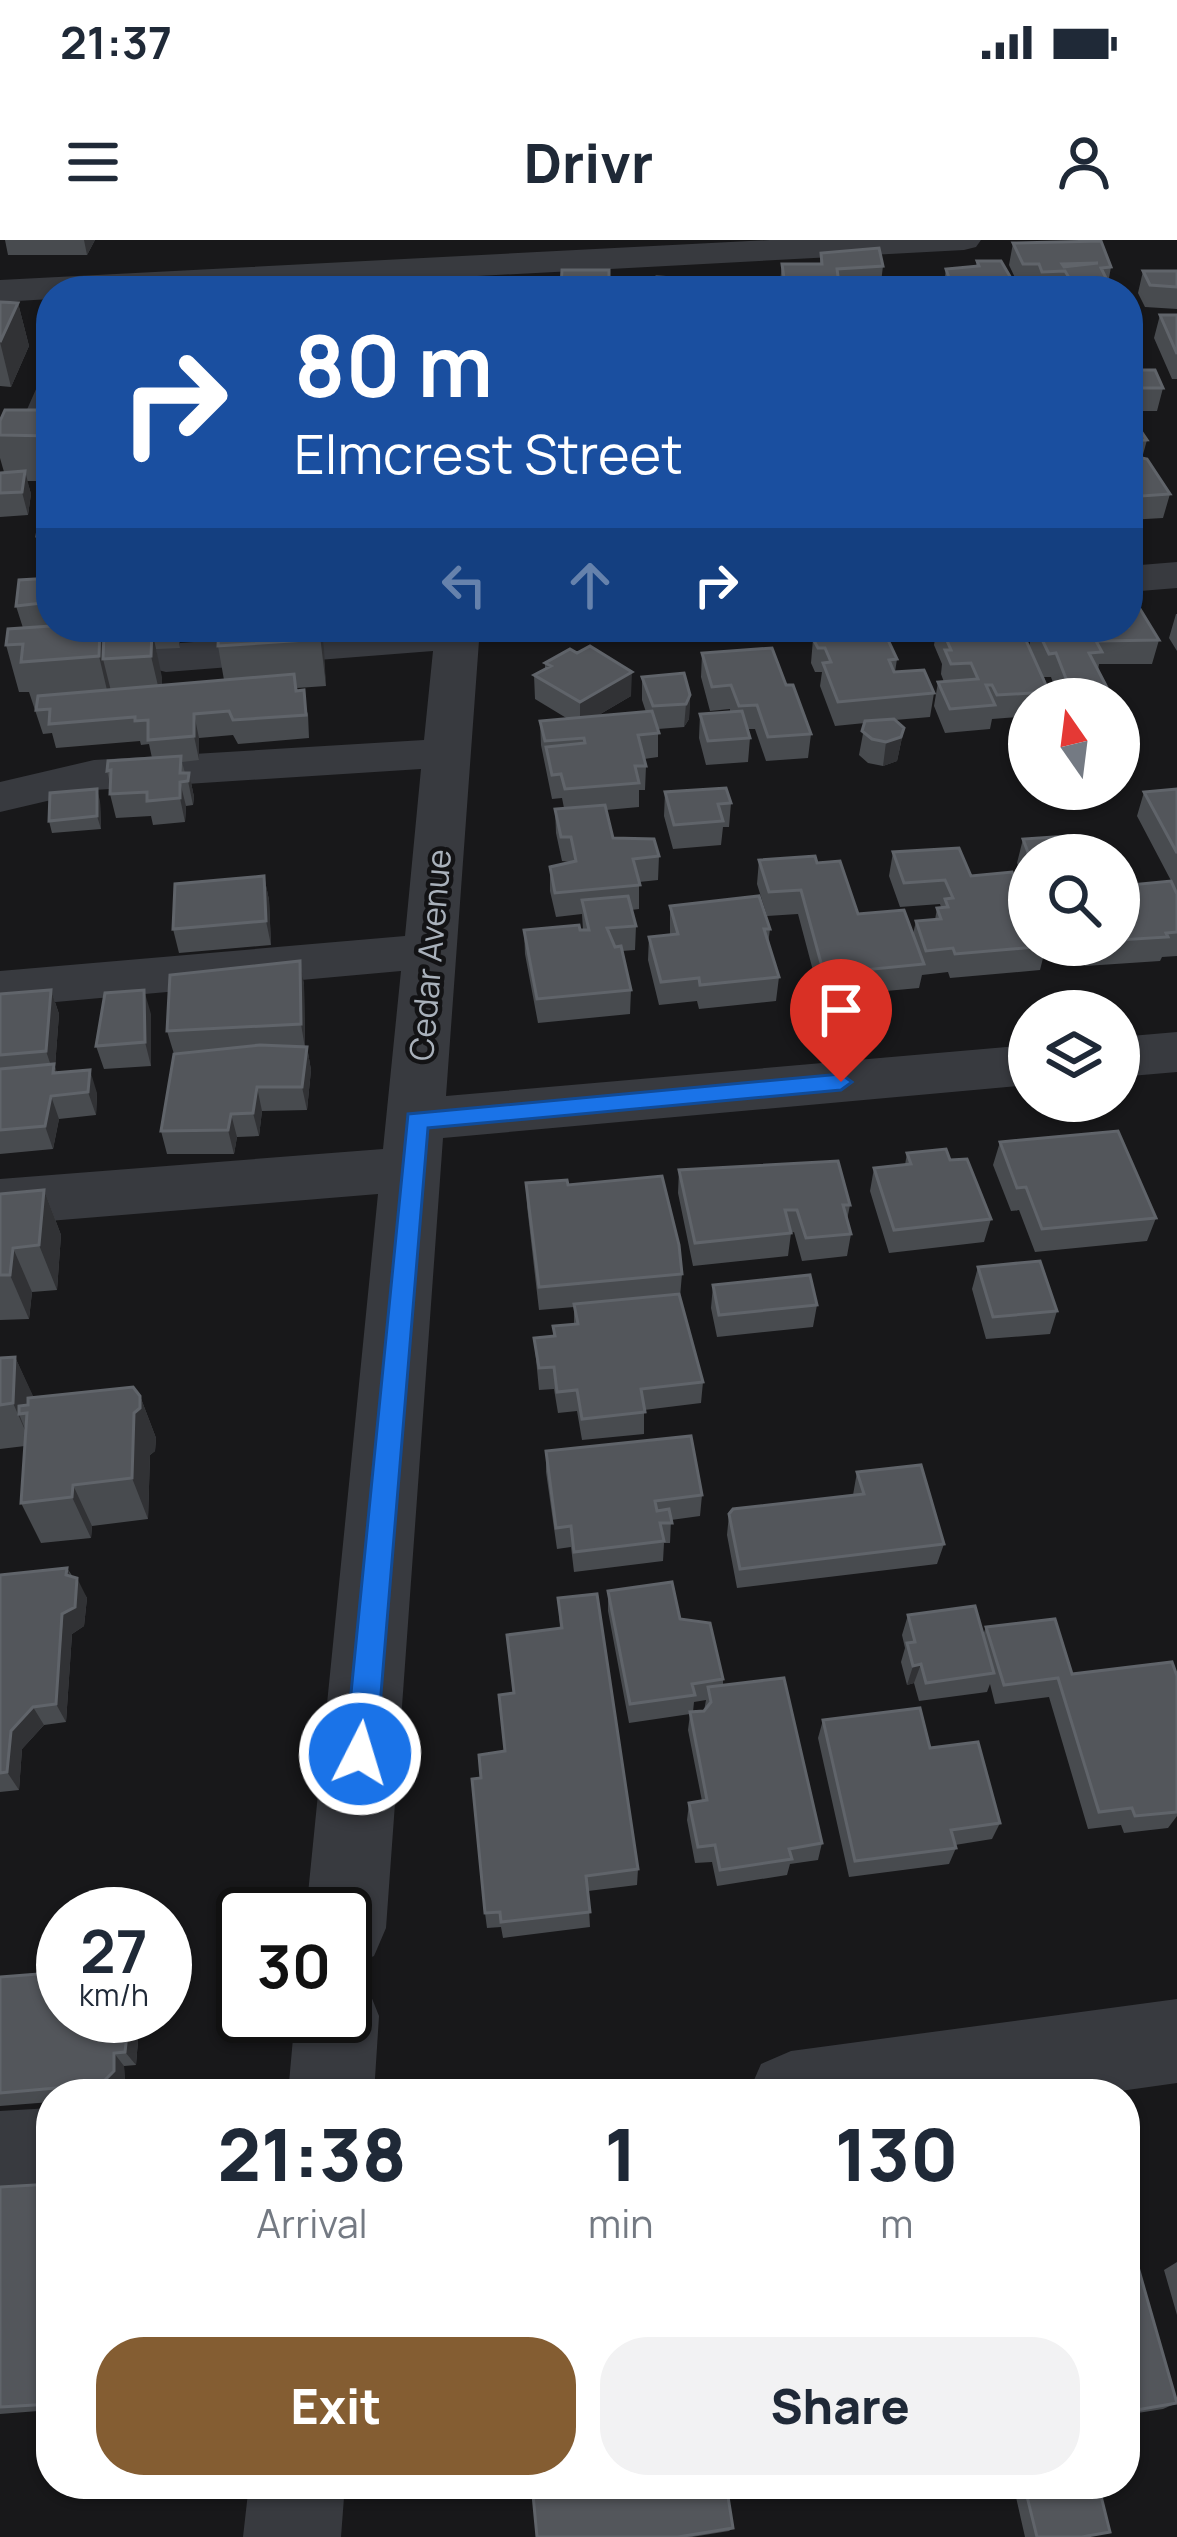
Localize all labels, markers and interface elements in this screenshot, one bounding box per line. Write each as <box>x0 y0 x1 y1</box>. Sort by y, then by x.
text: 21:37 <box>60 11 172 73</box>
text: Drivr <box>524 125 653 199</box>
icon: menu <box>60 129 126 195</box>
icon: person <box>1051 129 1117 195</box>
text: 80 m <box>294 307 493 422</box>
icon: right <box>96 324 252 480</box>
text: Elmcrest Street <box>294 416 683 490</box>
icon: left <box>431 552 497 618</box>
icon: ahead <box>557 552 623 618</box>
icon: right <box>683 552 749 618</box>
north arrow <box>1008 678 1140 810</box>
map controls <box>1008 678 1140 1122</box>
button: search <box>1008 834 1140 966</box>
street label: Cedar Avenue <box>398 847 461 1063</box>
pin <box>790 959 892 1082</box>
icon: arrive <box>808 977 874 1043</box>
button: layers <box>1008 990 1140 1122</box>
position arrow <box>297 1691 423 1817</box>
speed limit sign: 30 <box>216 1887 372 2043</box>
text: 27 <box>80 1909 148 1991</box>
text: km/h <box>79 1974 149 2015</box>
text: 21:38 <box>217 2104 407 2203</box>
text: 1 <box>604 2104 637 2203</box>
text: 130 <box>835 2104 959 2203</box>
text: Arrival <box>256 2196 368 2250</box>
text: min <box>588 2196 653 2250</box>
text: m <box>880 2196 913 2250</box>
button: Exit <box>96 2337 576 2475</box>
button: Share <box>600 2337 1080 2475</box>

